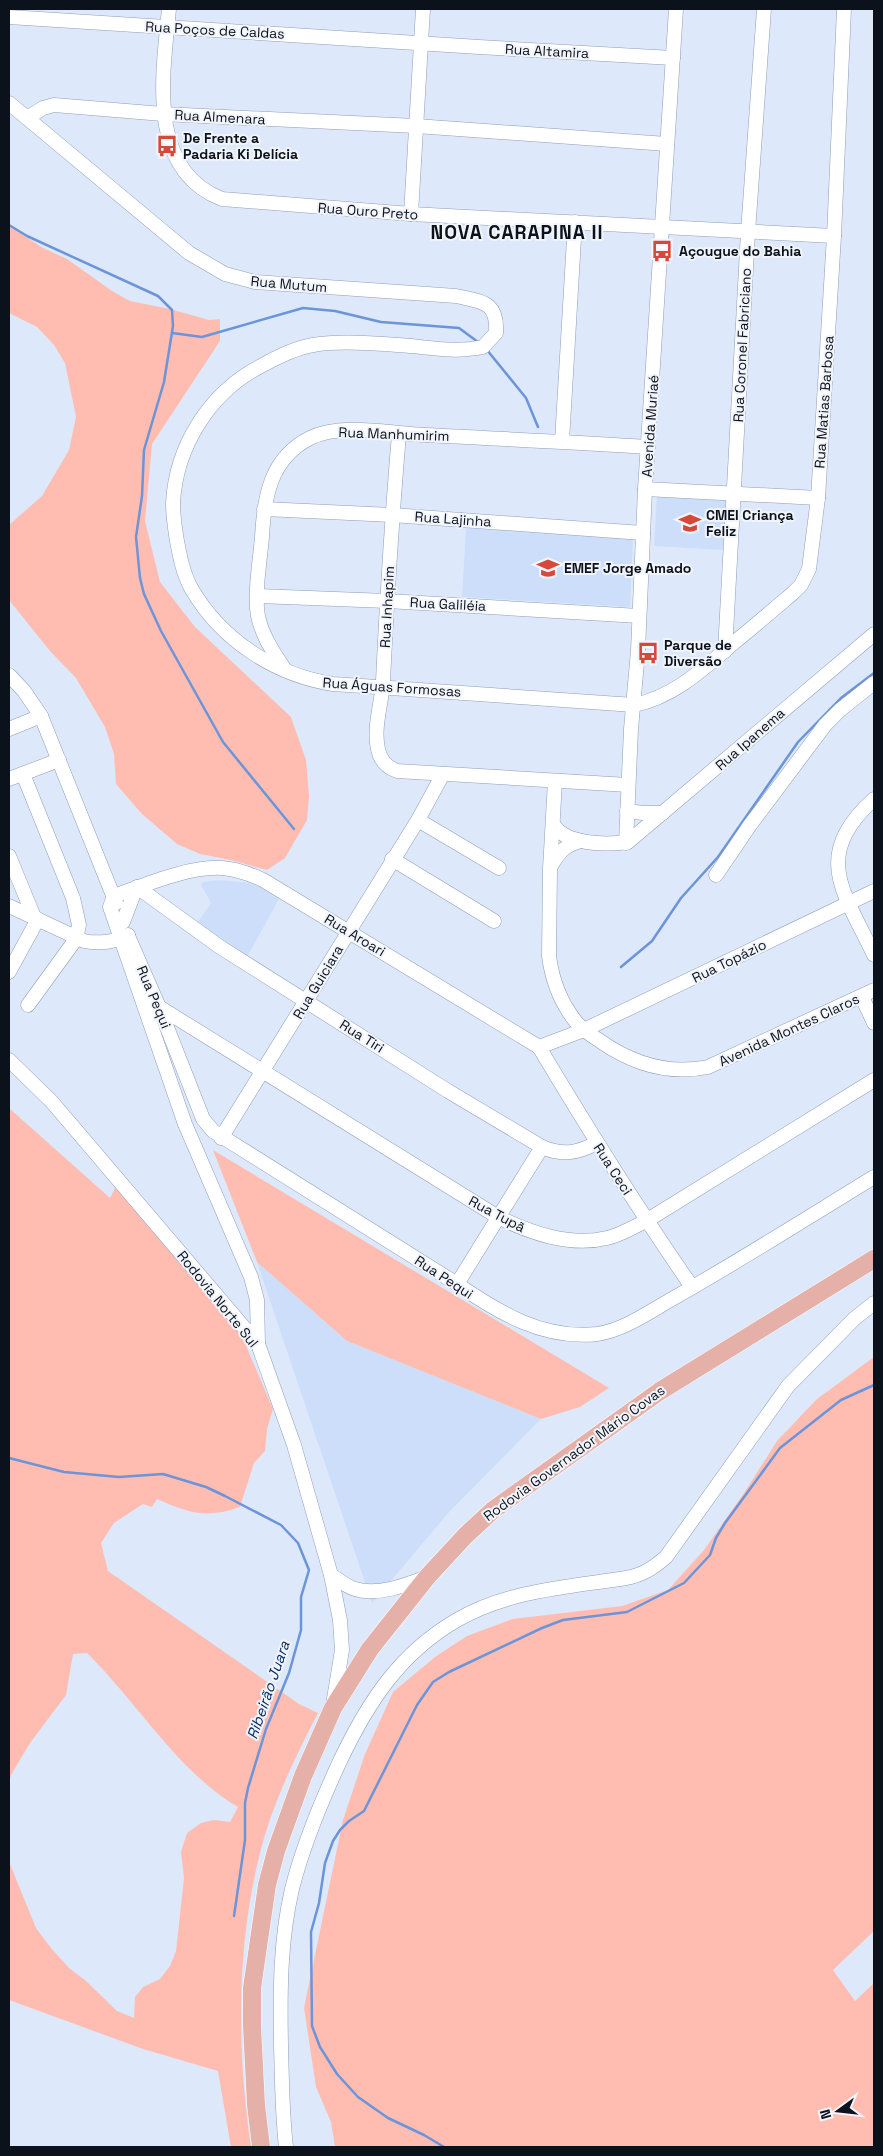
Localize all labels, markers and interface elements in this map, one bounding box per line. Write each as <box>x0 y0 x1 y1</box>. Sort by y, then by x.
street label: Rua Poços de Caldas <box>145 17 285 43</box>
street label: Rua Altamira <box>505 40 589 62</box>
street label: Rua Almenara <box>174 106 266 128</box>
place label: De Frente a Padaria Ki Delícia <box>183 129 298 163</box>
bus stop icon: De Frente a Padaria Ki Delícia <box>154 133 180 159</box>
street label: Rua Ouro Preto <box>317 199 419 223</box>
district label: NOVA CARAPINA II <box>431 220 603 245</box>
bus stop icon: Açougue do Bahia <box>649 238 675 264</box>
place label: Açougue do Bahia <box>679 242 801 260</box>
street label: Rua Coronel Fabriciano <box>729 267 755 423</box>
street label: Rua Mutum <box>250 272 328 296</box>
street label: Rua Matias Barbosa <box>810 335 838 469</box>
street label: Avenida Muriaé <box>637 374 663 478</box>
street label: Rua Manhumirim <box>338 423 450 445</box>
place label: CMEI Criança Feliz <box>706 506 794 540</box>
street label: Rua Lajinha <box>414 507 492 531</box>
school or university icon: CMEI Criança Feliz <box>677 510 703 536</box>
school or university icon: EMEF Jorge Amado <box>535 555 561 581</box>
place label: EMEF Jorge Amado <box>564 559 691 577</box>
street label: Rua Inhapim <box>376 565 398 649</box>
street label: Rua Galiléia <box>409 593 487 615</box>
place label: Parque de Diversão <box>664 636 732 670</box>
bus stop icon: Parque de Diversão <box>635 640 661 666</box>
street label: Rua Águas Formosas <box>322 673 462 701</box>
street label: Rua Ipanema <box>711 704 789 774</box>
street label: Rua Aroari <box>321 910 389 960</box>
street label: Rua Topázio <box>689 935 769 987</box>
street label: Rua Guiciara <box>289 942 347 1022</box>
street label: Rua Pequi <box>133 963 175 1031</box>
street label: Avenida Montes Claros <box>716 990 862 1070</box>
street label: Rua Tiri <box>336 1015 388 1057</box>
street label: Rua Ceci <box>590 1140 636 1198</box>
street label: Rua Tupã <box>466 1192 528 1236</box>
street label: Rodovia Norte Sul <box>173 1247 263 1351</box>
street label: Rua Pequi <box>411 1251 477 1303</box>
street label: Rodovia Governador Mário Covas <box>480 1381 668 1525</box>
water label: Ribeirão Juara <box>242 1638 294 1742</box>
north arrow <box>813 2086 863 2136</box>
text: N <box>816 2107 835 2121</box>

